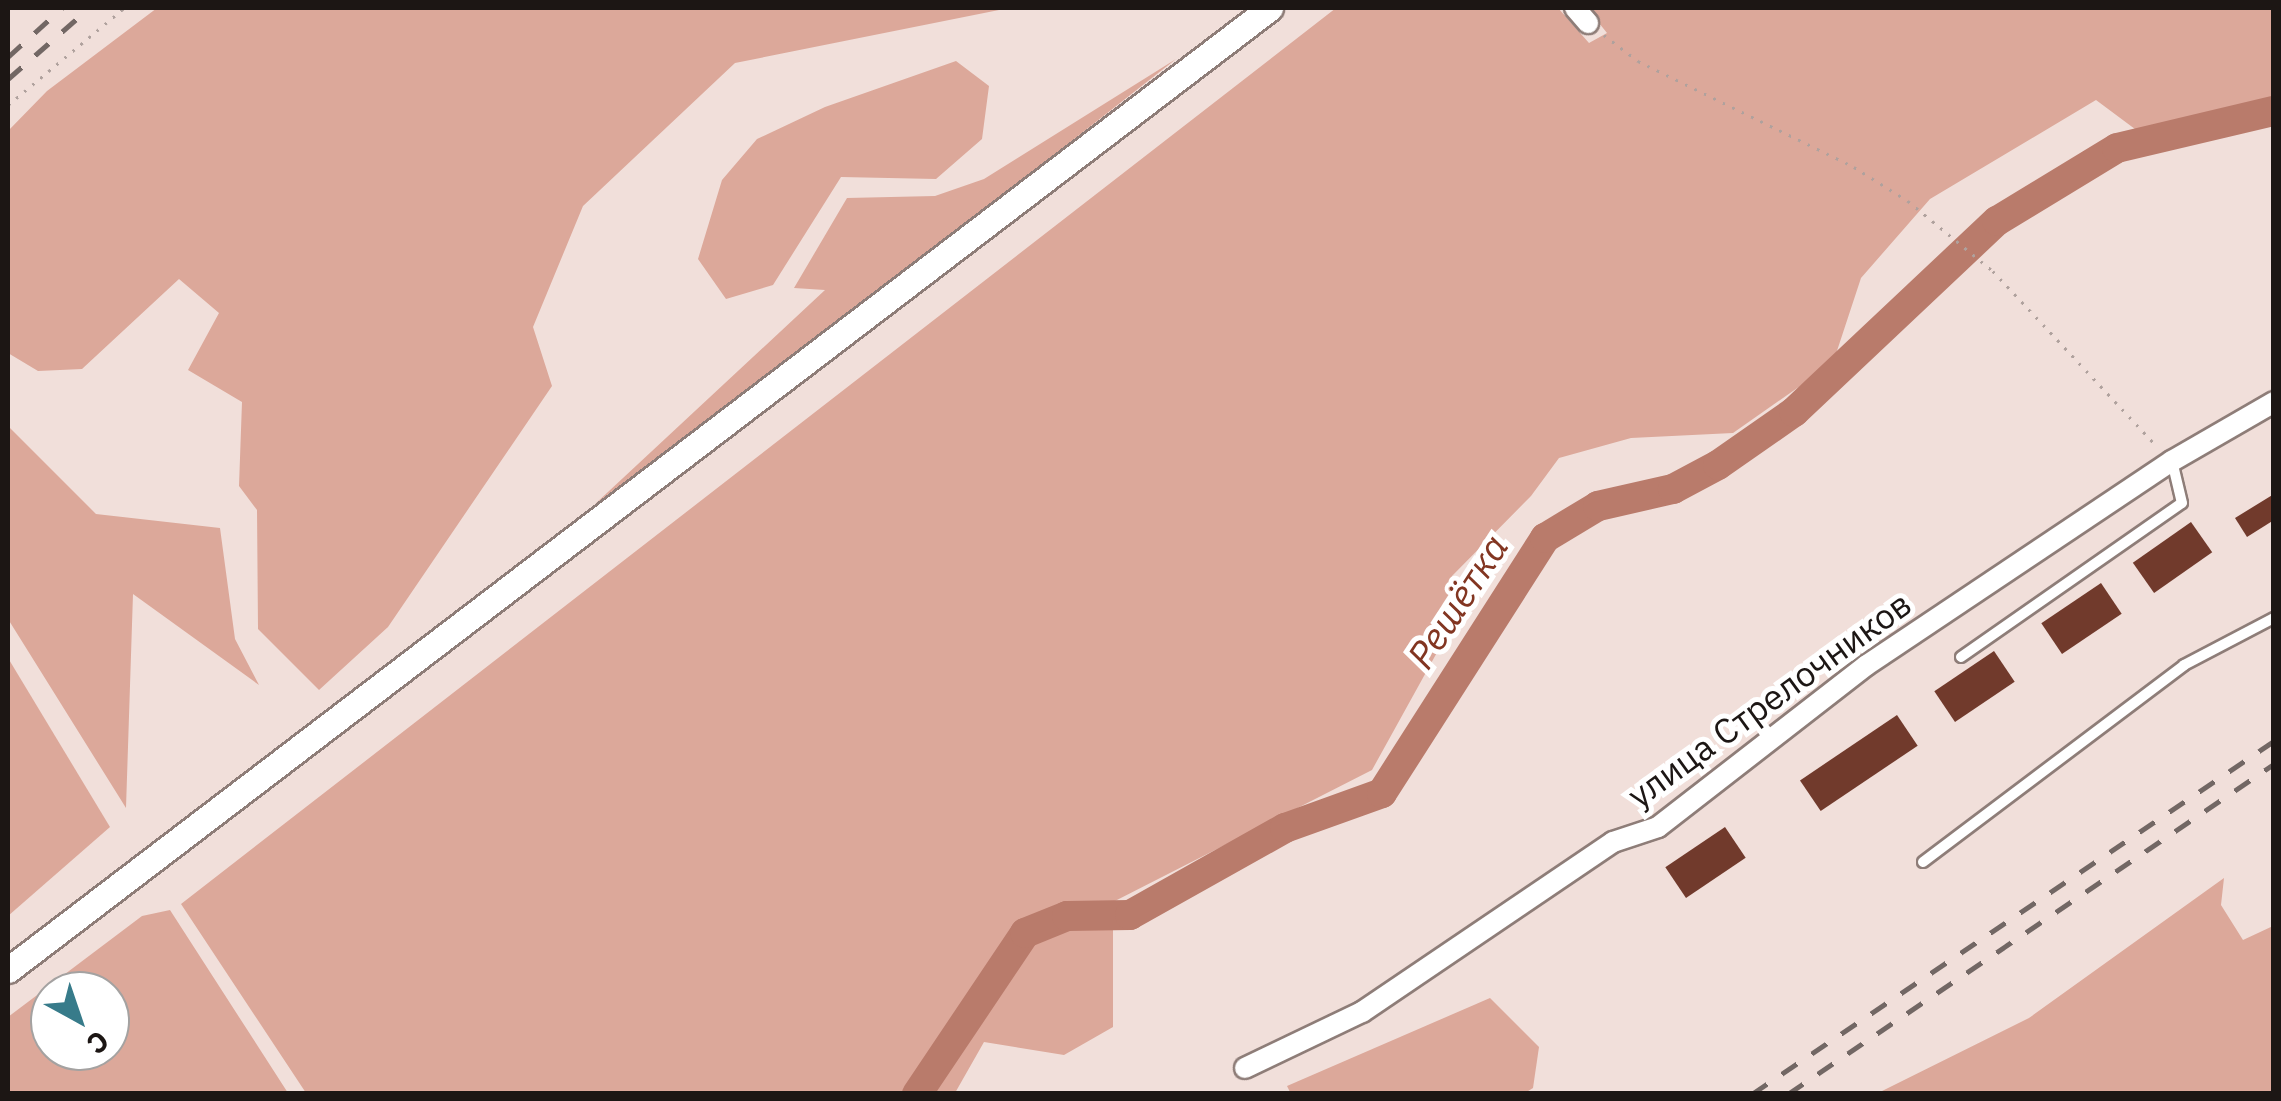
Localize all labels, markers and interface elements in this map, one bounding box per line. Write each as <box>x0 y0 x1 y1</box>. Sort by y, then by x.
water label: Решётка <box>1397 526 1517 676</box>
street label: улица Стрелочников <box>1619 582 1919 816</box>
north arrow <box>30 971 130 1071</box>
text: С <box>79 1023 117 1063</box>

